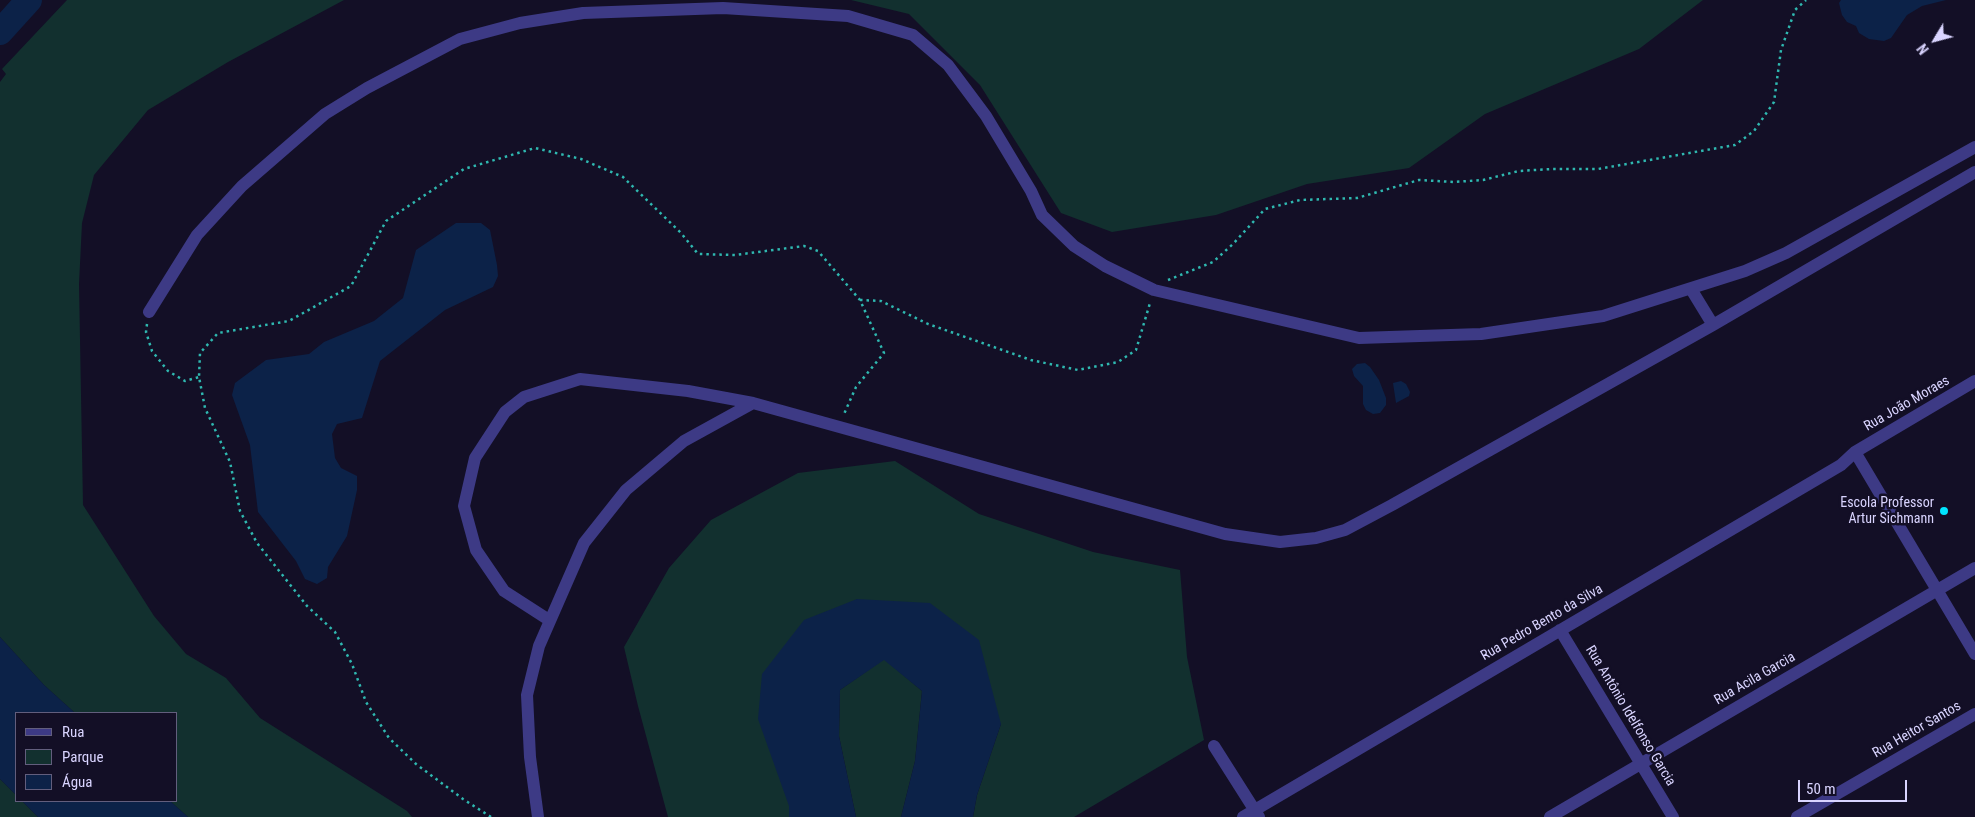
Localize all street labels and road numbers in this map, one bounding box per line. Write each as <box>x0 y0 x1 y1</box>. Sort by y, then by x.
street label: Rua João Moraes <box>1861 373 1953 435</box>
street label: Rua Pedro Bento da Silva <box>1478 581 1606 665</box>
street label: Rua Antônio Idelfonso Garcia <box>1581 643 1679 789</box>
street label: Rua Acila Garcia <box>1712 649 1798 709</box>
street label: Rua Heitor Santos <box>1870 698 1964 762</box>

